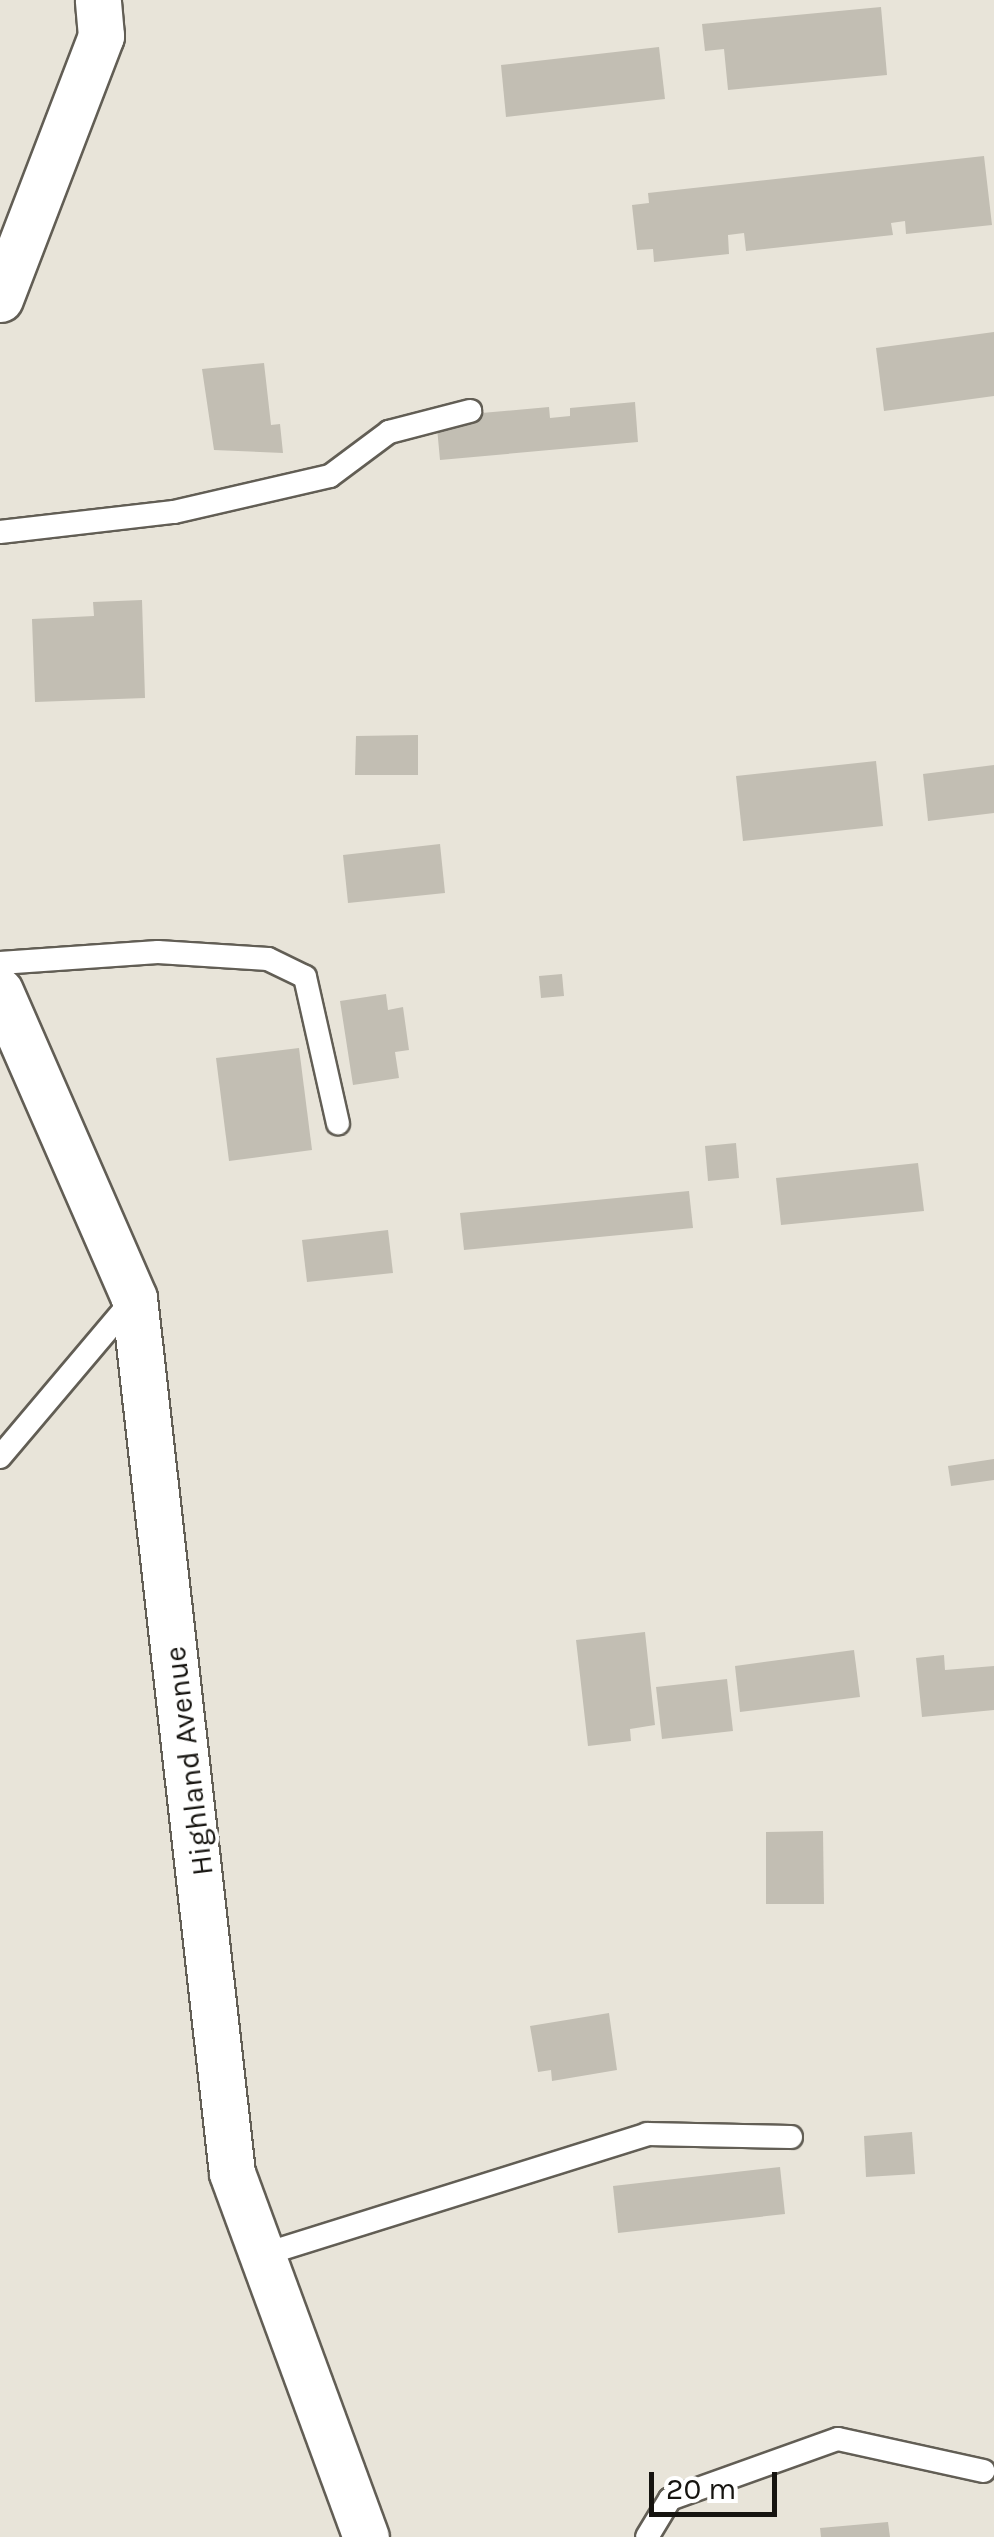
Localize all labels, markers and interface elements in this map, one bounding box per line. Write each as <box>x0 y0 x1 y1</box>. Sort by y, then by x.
street label: Highland Avenue <box>157 1644 221 1878</box>
scale bar <box>654 2452 782 2514</box>
text: 20 m <box>666 2471 736 2507</box>

